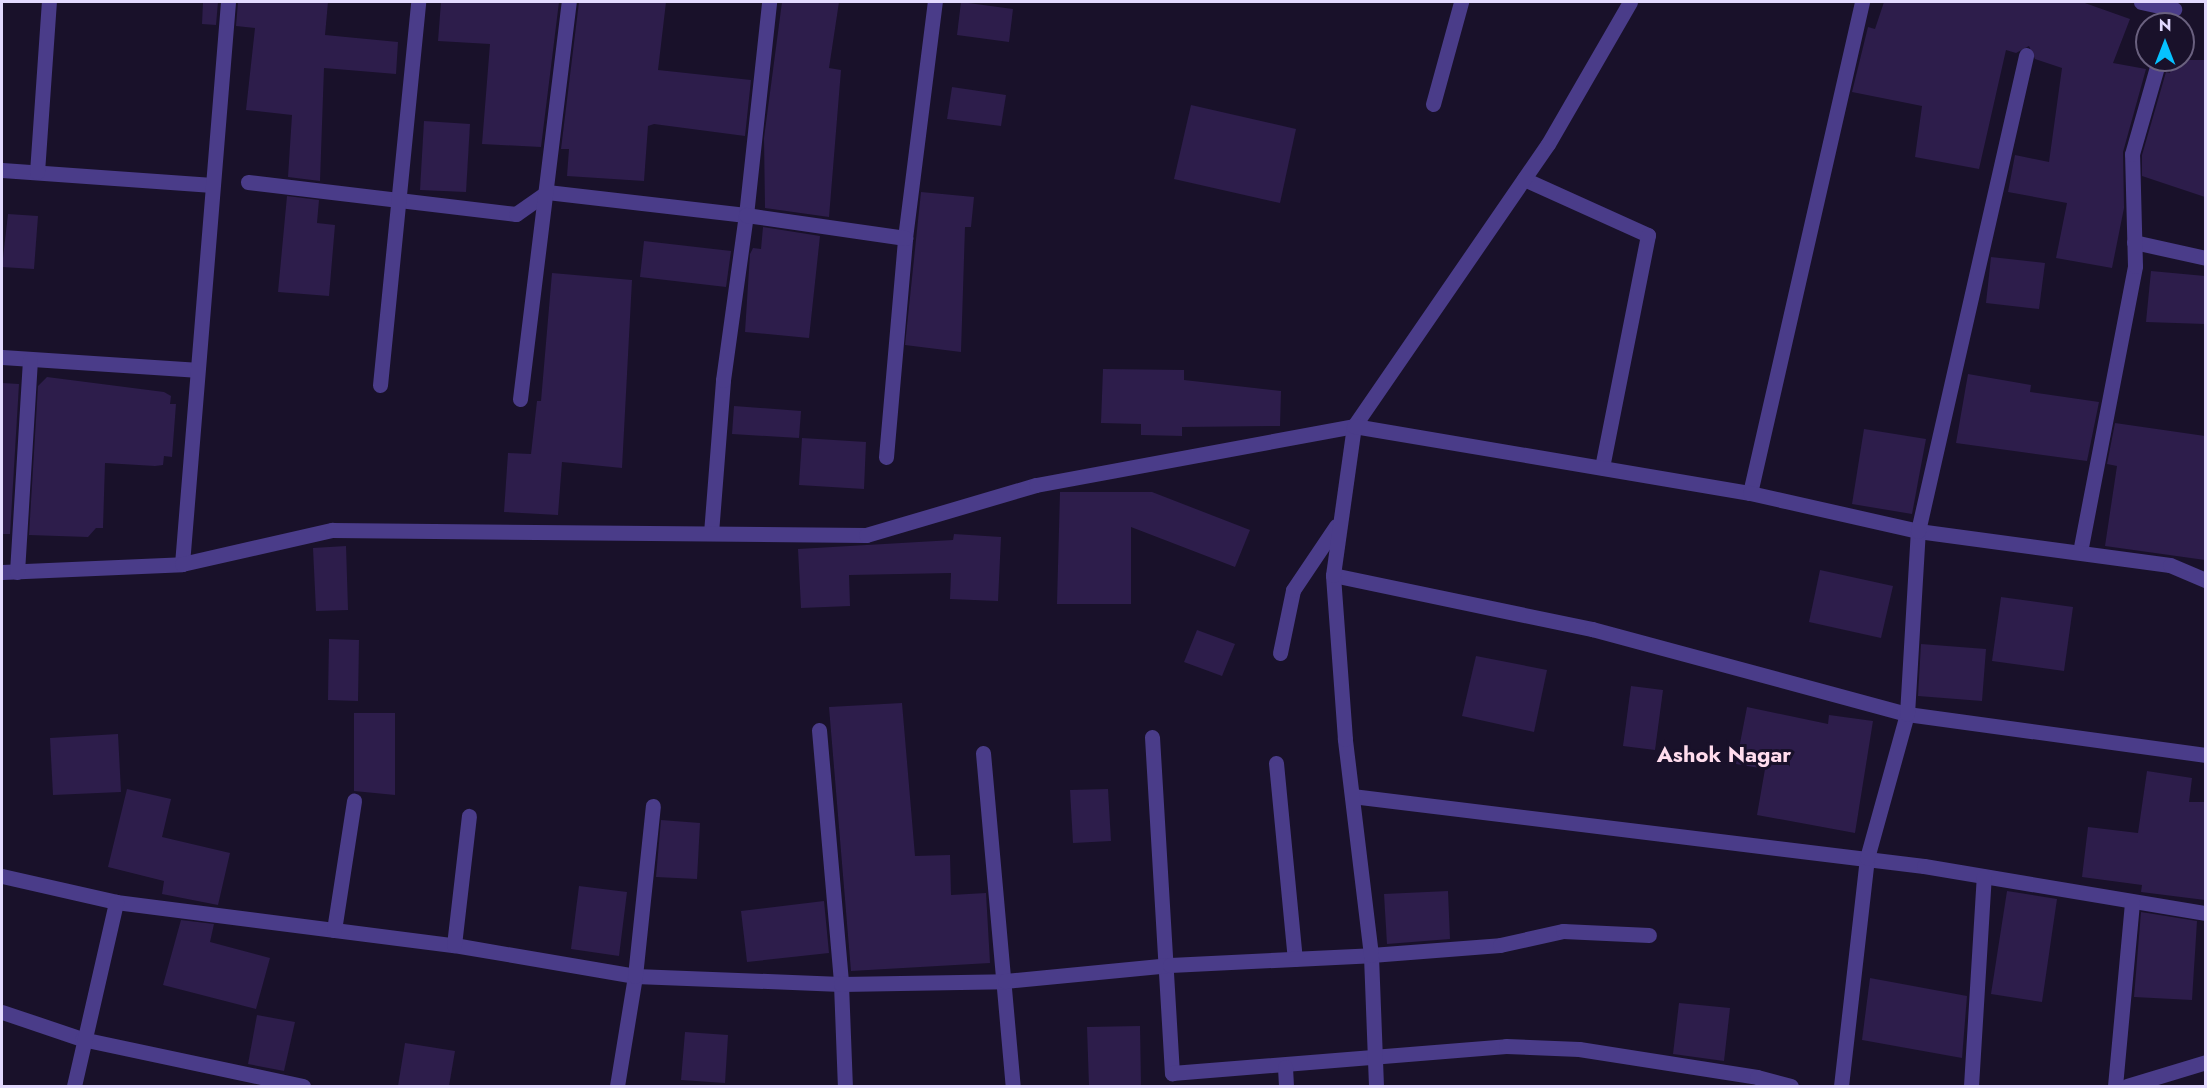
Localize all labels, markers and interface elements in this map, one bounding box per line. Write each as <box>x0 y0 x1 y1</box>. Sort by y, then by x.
north arrow <box>2135 12 2195 72</box>
text: N <box>2159 14 2171 37</box>
district label: Ashok Nagar <box>1657 742 1791 768</box>

